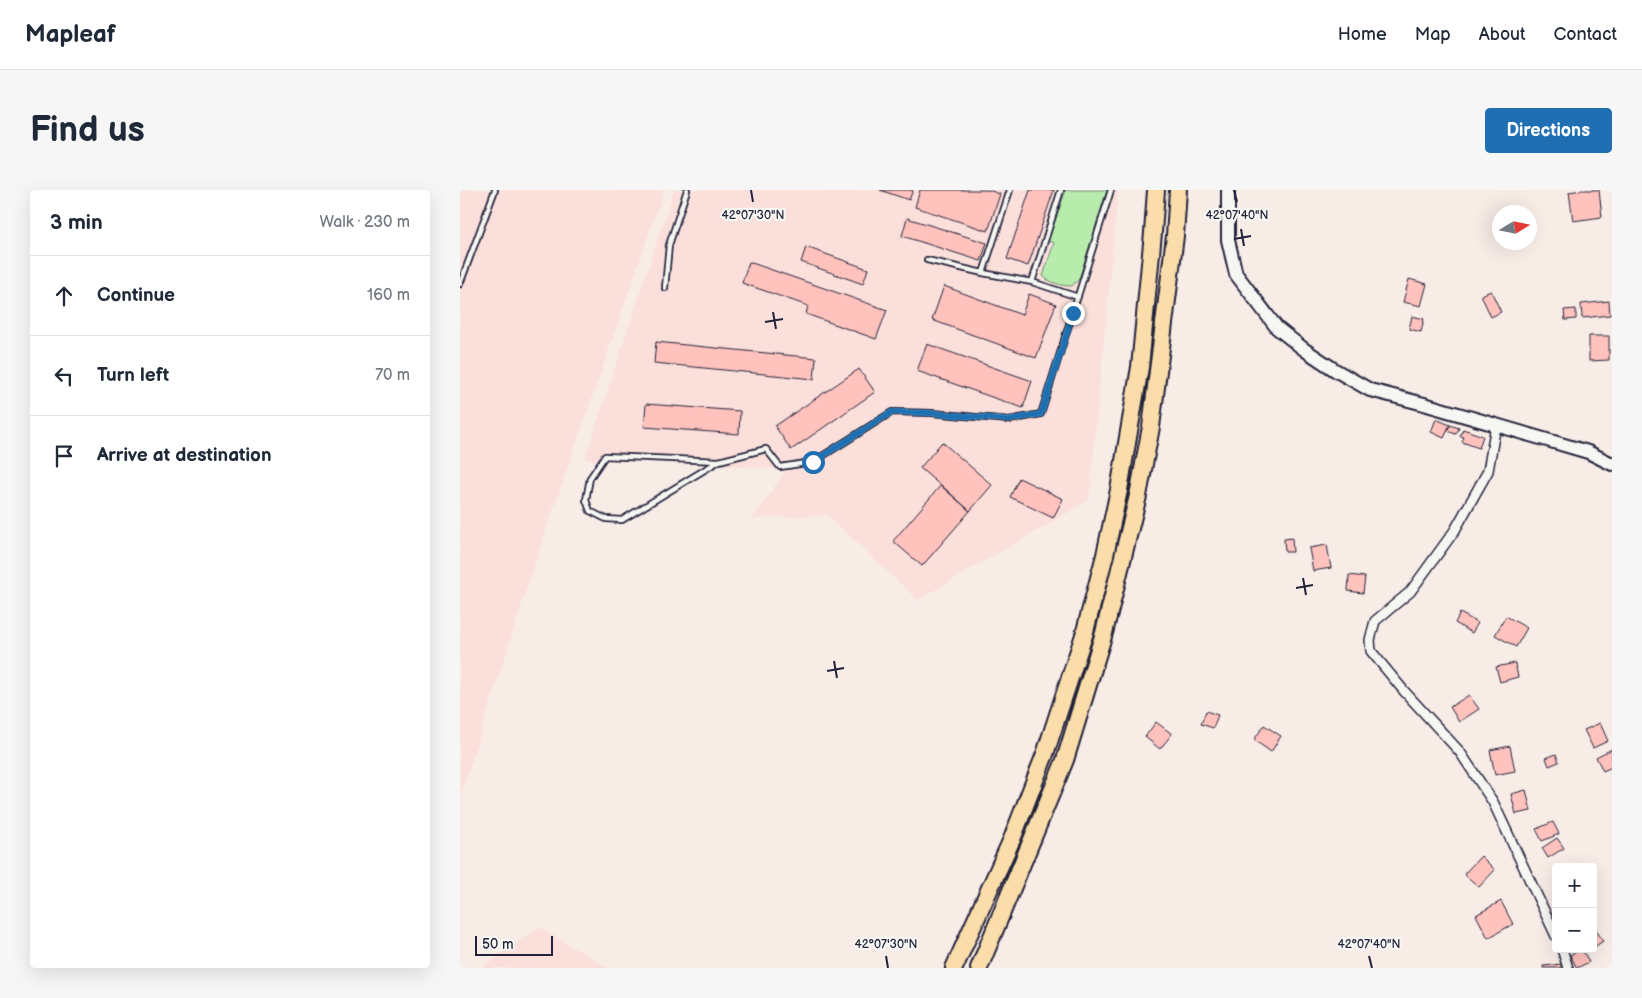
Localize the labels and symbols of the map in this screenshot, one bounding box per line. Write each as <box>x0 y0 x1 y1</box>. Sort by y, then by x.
north arrow <box>1492 205 1537 250</box>
text: 42°07'30"N <box>721 208 785 223</box>
text: 42°07'40"N <box>1205 208 1269 223</box>
route end <box>1062 302 1085 325</box>
route start <box>802 451 825 474</box>
scale bar <box>475 933 552 956</box>
text: 42°07'30"N <box>854 937 918 952</box>
text: 42°07'40"N <box>1337 937 1401 952</box>

